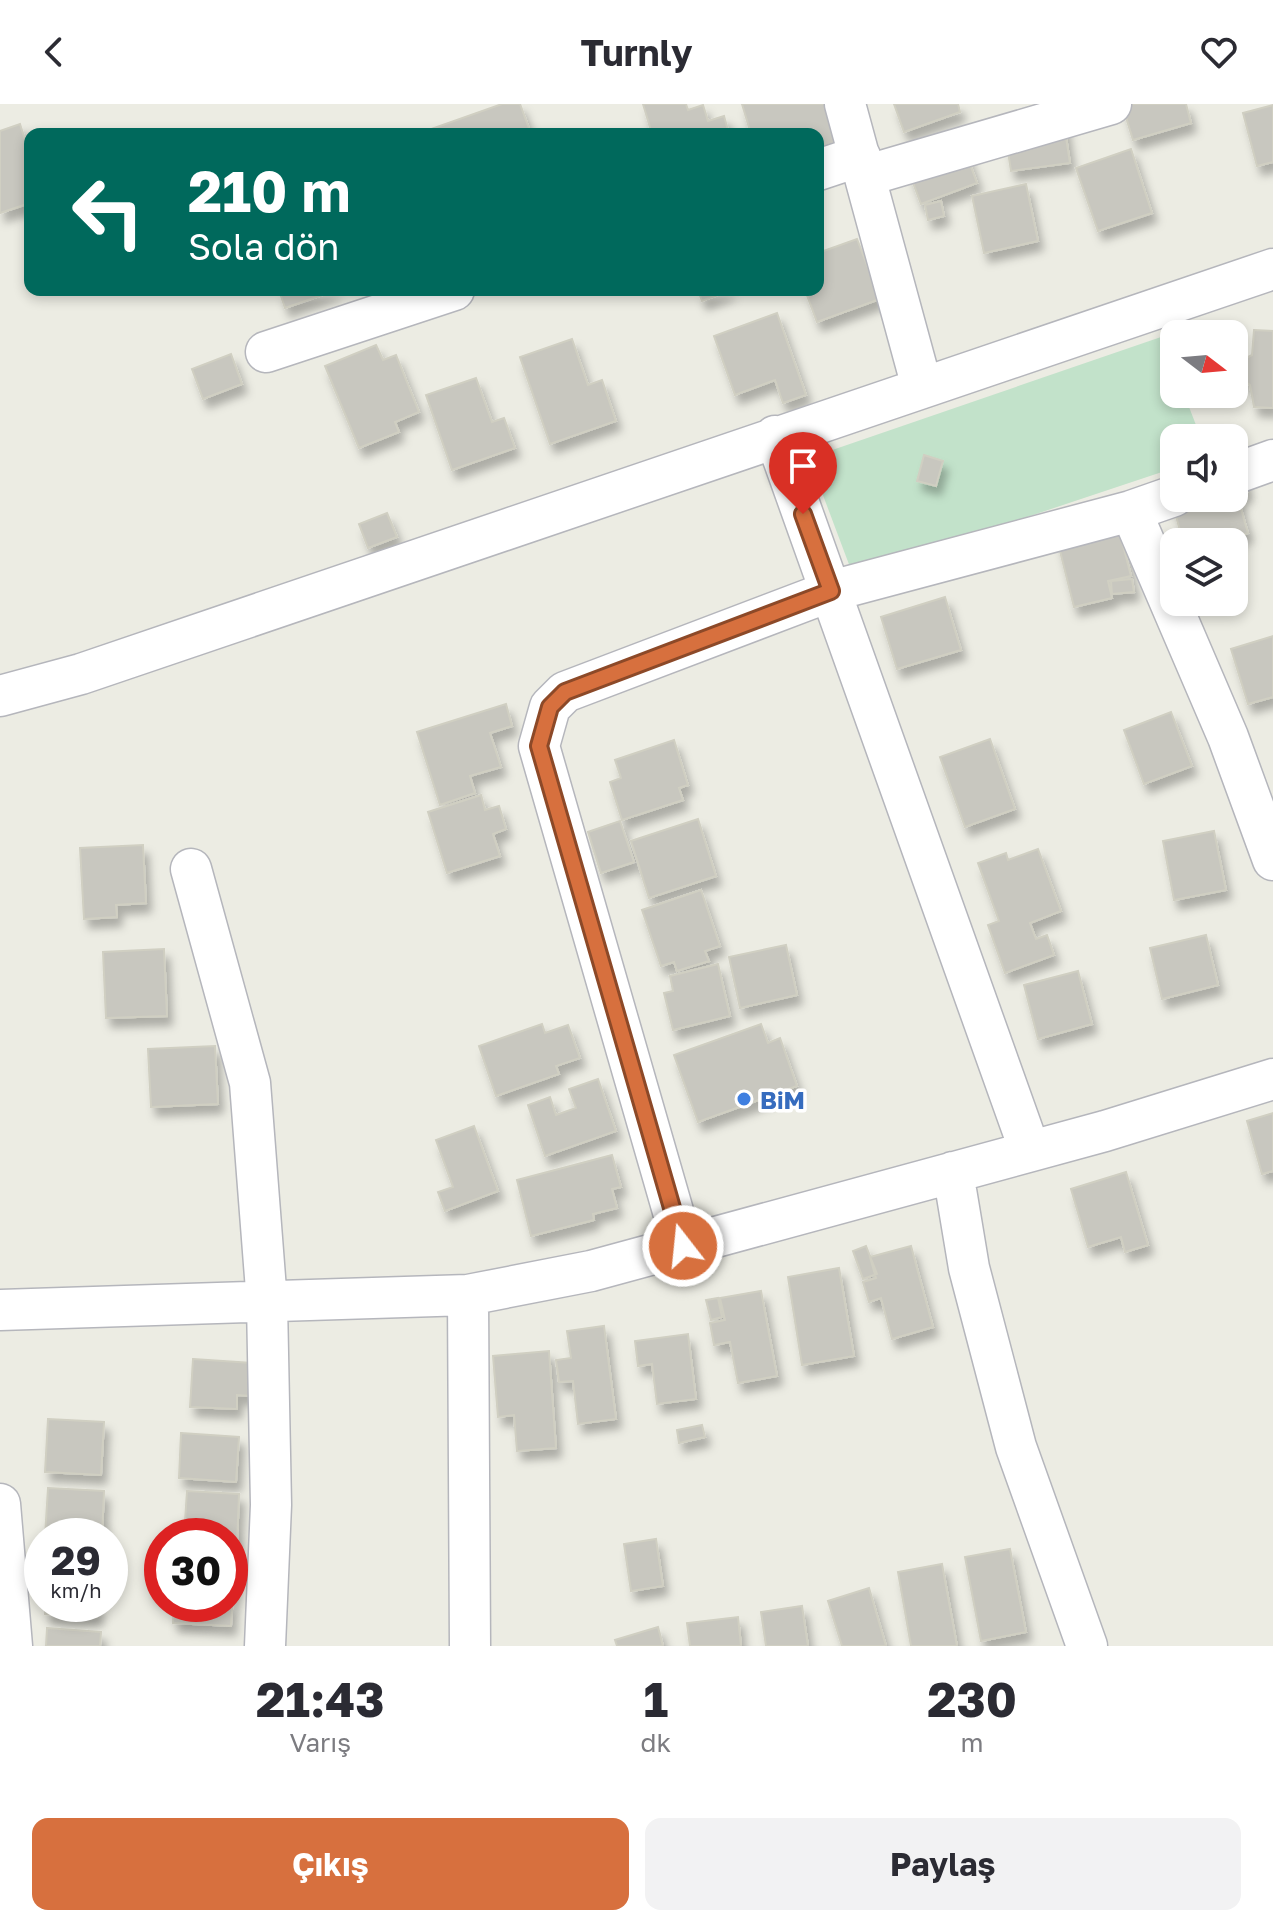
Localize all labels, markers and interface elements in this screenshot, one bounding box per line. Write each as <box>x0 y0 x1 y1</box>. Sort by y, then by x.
icon: back <box>32 30 76 74</box>
icon: heart <box>1197 30 1241 74</box>
text: Turnly <box>580 31 693 74</box>
text: 210 m <box>188 157 350 224</box>
icon: left <box>56 160 160 264</box>
text: Sola dön <box>188 225 339 268</box>
north arrow <box>1160 320 1248 408</box>
map controls <box>1160 320 1248 616</box>
button: sound <box>1160 424 1248 512</box>
pin <box>769 432 837 514</box>
icon: arrive <box>781 444 825 488</box>
button: layers <box>1160 528 1248 616</box>
place label: BiM <box>760 1085 805 1114</box>
marker: BiM <box>735 1090 753 1108</box>
position arrow <box>641 1204 725 1288</box>
speed limit sign: 30 <box>144 1518 248 1622</box>
text: 29 <box>51 1536 101 1584</box>
text: km/h <box>51 1578 101 1602</box>
text: 21:43 <box>256 1670 385 1728</box>
text: 1 <box>644 1670 668 1728</box>
text: 230 <box>927 1670 1017 1728</box>
text: Varış <box>290 1727 351 1758</box>
text: dk <box>641 1727 671 1758</box>
text: m <box>961 1727 984 1758</box>
button: Çıkış <box>32 1818 629 1910</box>
button: Paylaş <box>645 1818 1241 1910</box>

